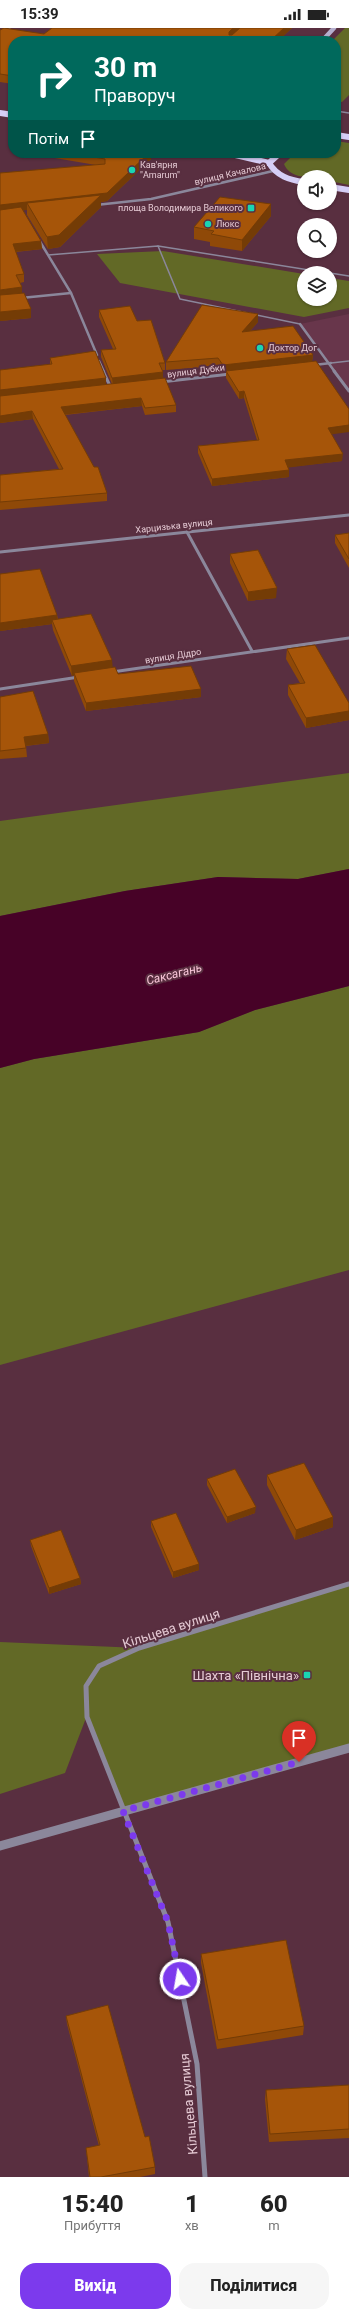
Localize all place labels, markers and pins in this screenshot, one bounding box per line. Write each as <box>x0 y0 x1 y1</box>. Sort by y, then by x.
place label: Кав'ярня "Amarum" <box>140 160 180 180</box>
marker: Кав'ярня "Amarum" <box>127 165 137 175</box>
place label: площа Володимира Великого <box>118 203 243 213</box>
marker: площа Володимира Великого <box>246 203 256 213</box>
marker: Люкс <box>203 219 213 229</box>
place label: Люкс <box>216 219 240 229</box>
marker: Доктор Дог <box>255 343 265 353</box>
place label: Доктор Дог <box>268 343 317 353</box>
place label: Шахта «Північна» <box>192 1668 299 1683</box>
marker: Шахта «Північна» <box>302 1670 312 1680</box>
pin <box>282 1721 316 1762</box>

